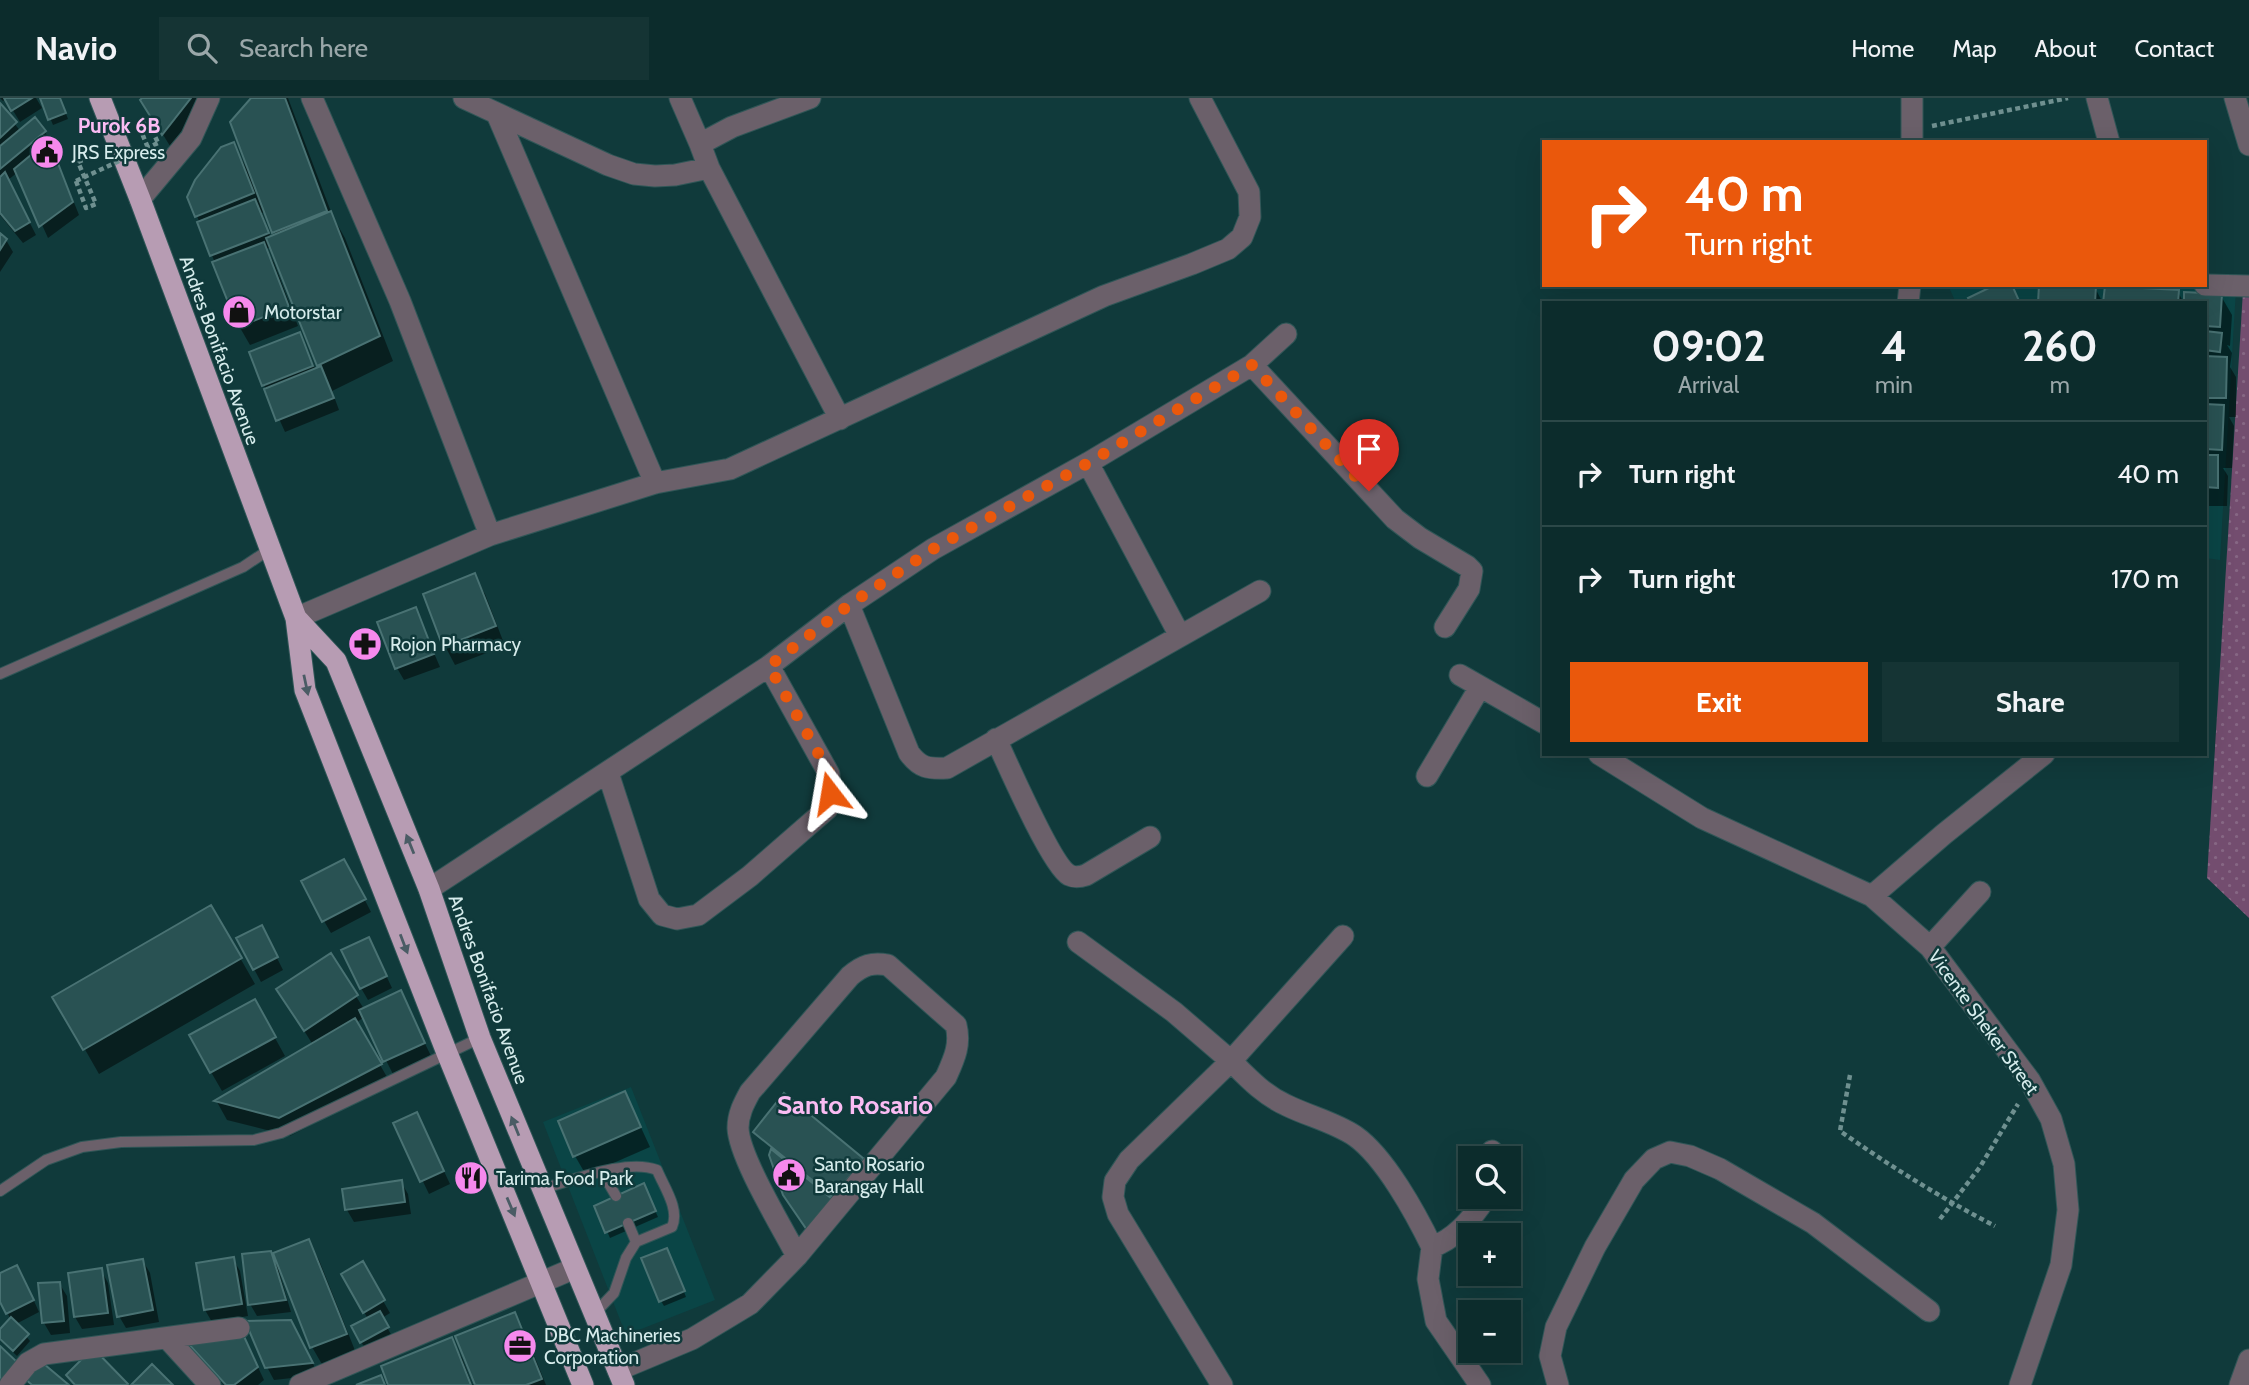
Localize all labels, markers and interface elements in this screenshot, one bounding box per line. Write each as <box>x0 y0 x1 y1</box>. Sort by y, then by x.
search box <box>159 17 649 80</box>
text: Navio <box>35 28 117 68</box>
icon: search <box>183 29 221 67</box>
text: Search here <box>239 32 368 64</box>
text: Home <box>1851 34 1914 63</box>
text: Map <box>1952 34 1997 63</box>
text: About <box>2035 34 2097 63</box>
text: Contact <box>2135 34 2214 63</box>
district label: Purok 6B <box>78 113 160 138</box>
public building icon: JRS Express <box>28 133 66 171</box>
place label: JRS Express <box>71 141 165 164</box>
text: 40 m <box>1685 164 1804 223</box>
icon: right <box>1570 168 1661 259</box>
text: Turn right <box>1685 224 1812 263</box>
street label: Andres Bonifacio Avenue <box>175 252 265 448</box>
shop icon: Motorstar <box>220 293 258 331</box>
place label: Motorstar <box>264 301 342 324</box>
text: 09:02 <box>1651 320 1766 372</box>
text: 4 <box>1881 320 1907 372</box>
text: 260 <box>2022 320 2098 372</box>
text: Arrival <box>1678 371 1739 399</box>
text: min <box>1875 371 1913 399</box>
text: m <box>2050 371 2070 399</box>
pin <box>1339 419 1399 491</box>
icon: arrive <box>1350 430 1388 468</box>
icon: right <box>1570 455 1608 493</box>
text: Turn right <box>1629 458 1735 490</box>
text: 40 m <box>2117 458 2179 490</box>
icon: right <box>1570 560 1608 598</box>
text: Turn right <box>1629 563 1735 595</box>
text: 170 m <box>2111 563 2179 595</box>
pharmacy icon: Rojon Pharmacy <box>346 625 384 663</box>
place label: Rojon Pharmacy <box>390 633 522 656</box>
button: Exit <box>1570 662 1868 742</box>
button: Share <box>1882 662 2179 742</box>
one-way arrow <box>300 674 311 696</box>
position arrow <box>793 756 867 830</box>
one-way arrow <box>405 833 416 854</box>
street label: Andres Bonifacio Avenue <box>444 891 534 1087</box>
one-way arrow <box>398 933 409 954</box>
street label: Vicente Sheker Street <box>1923 945 2044 1100</box>
district label: Santo Rosario <box>777 1089 933 1121</box>
one-way arrow <box>510 1115 521 1136</box>
map controls <box>1458 1146 1521 1363</box>
button: search <box>1458 1146 1521 1209</box>
place label: Santo Rosario Barangay Hall <box>814 1153 925 1198</box>
public building icon: Santo Rosario Barangay Hall <box>770 1156 808 1194</box>
restaurant icon: Tarima Food Park <box>452 1159 490 1197</box>
place label: Tarima Food Park <box>496 1167 634 1190</box>
one-way arrow <box>505 1196 516 1217</box>
button: + <box>1458 1223 1521 1286</box>
button: − <box>1458 1300 1521 1363</box>
place label: DBC Machineries Corporation <box>544 1324 681 1369</box>
office icon: DBC Machineries Corporation <box>501 1327 539 1365</box>

